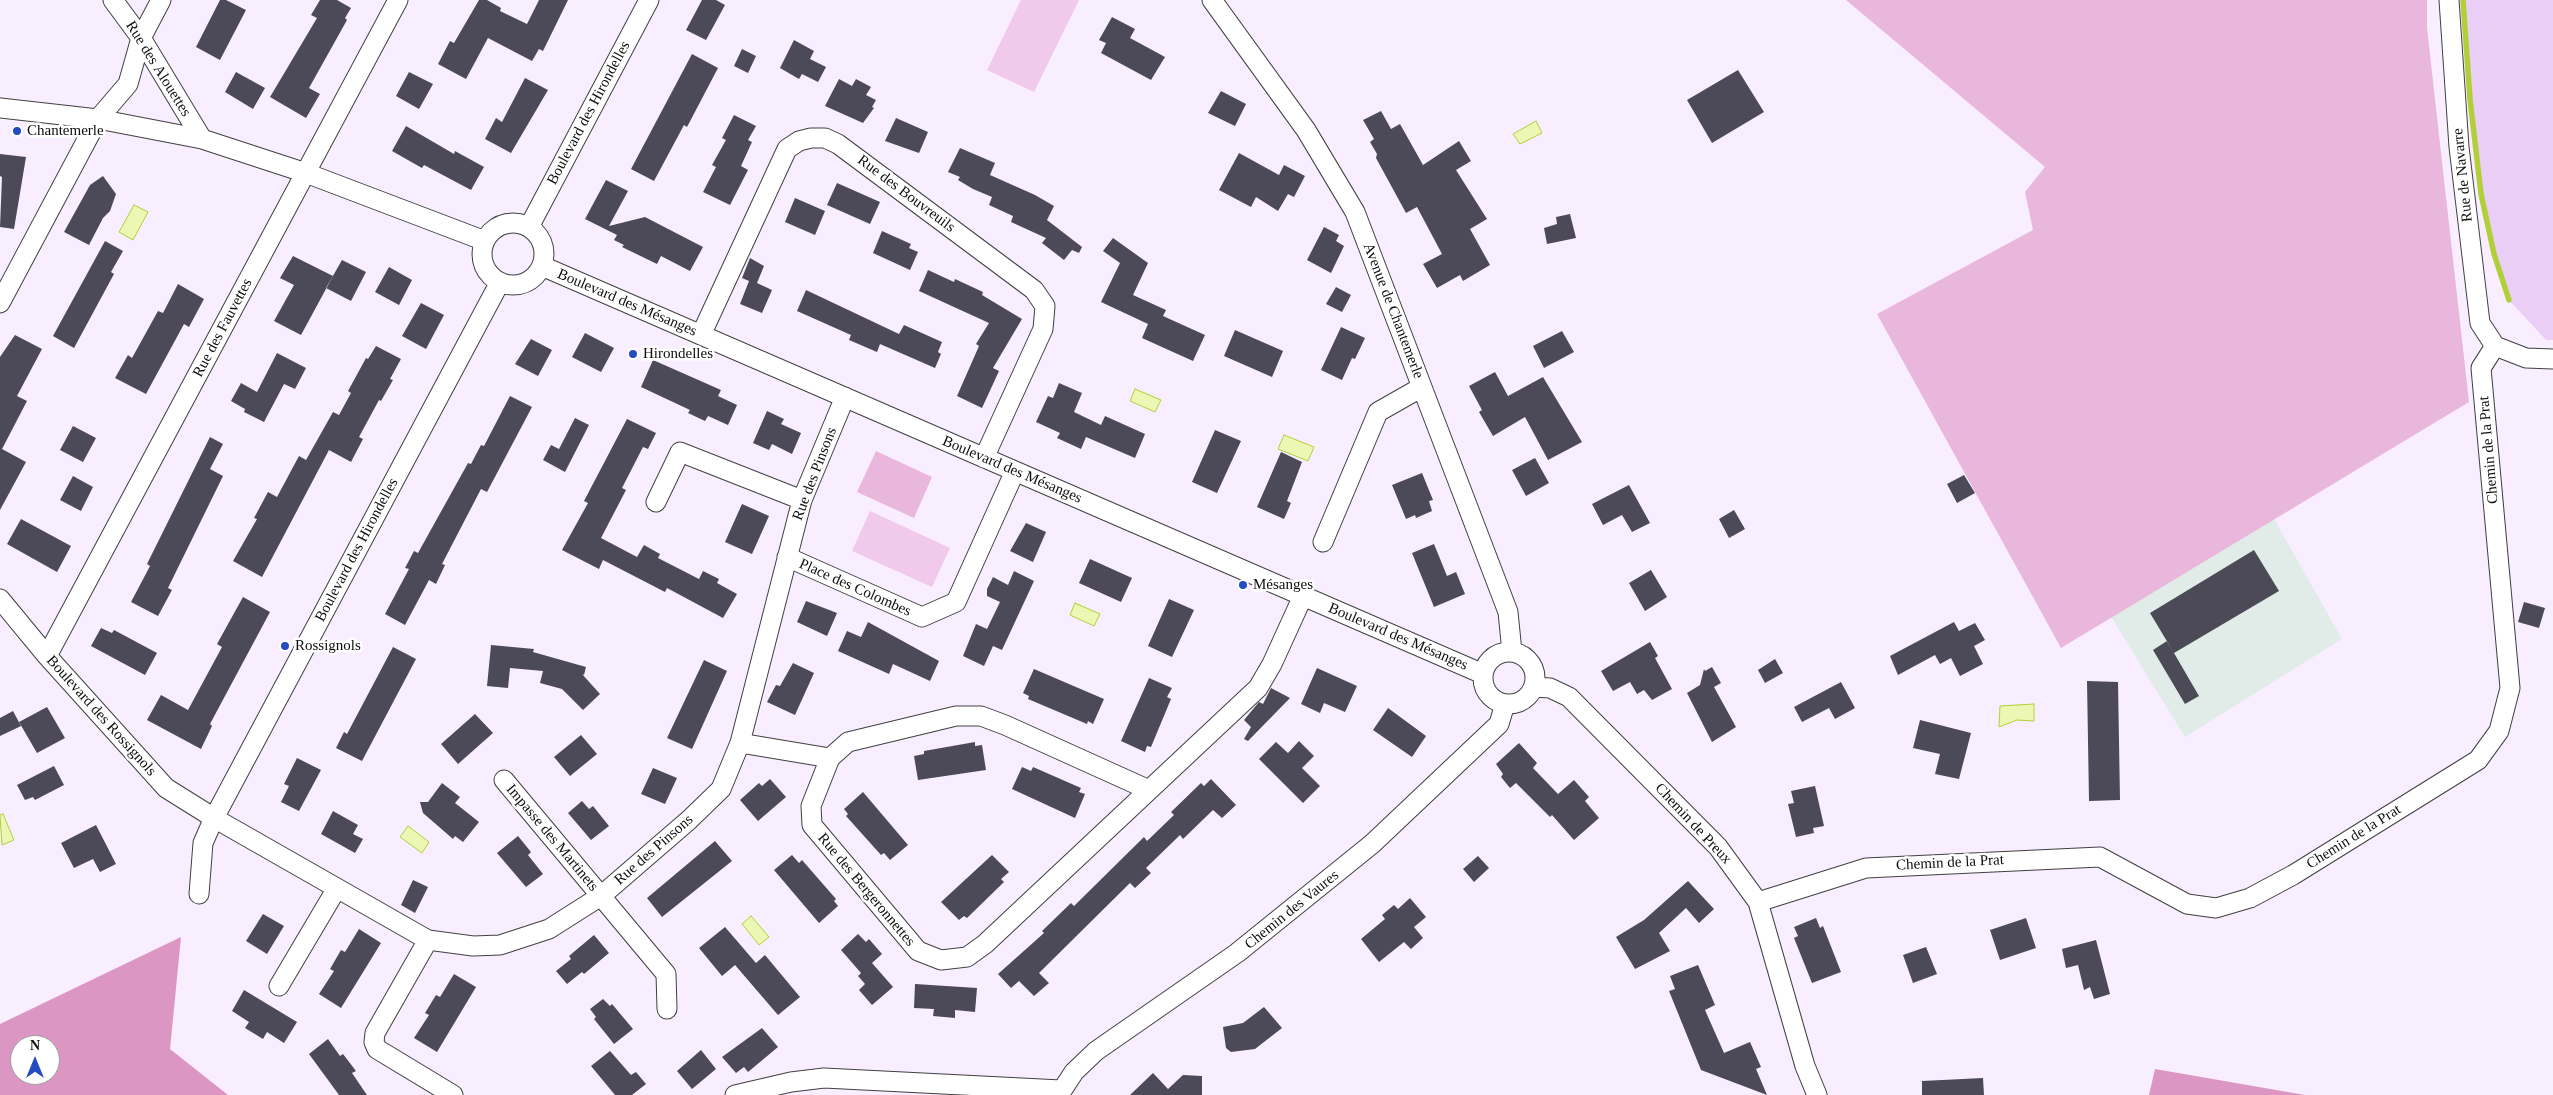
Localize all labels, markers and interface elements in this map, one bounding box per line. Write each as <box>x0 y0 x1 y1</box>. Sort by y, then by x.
street label: Rue des Alouettes <box>121 18 195 120</box>
street label: Boulevard des Hirondelles <box>544 38 634 188</box>
place label: Chantemerle <box>27 122 104 140</box>
marker: Chantemerle <box>11 125 23 137</box>
street label: Rue de Navarre <box>2449 127 2477 223</box>
street label: Rue des Bouvreuils <box>854 151 958 237</box>
street label: Avenue de Chantemerle <box>1359 241 1427 381</box>
street label: Boulevard des Mésanges <box>554 265 700 341</box>
street label: Rue des Fauvettes <box>189 276 257 380</box>
place label: Hirondelles <box>643 345 713 363</box>
marker: Hirondelles <box>627 348 639 360</box>
street label: Chemin de la Prat <box>2475 395 2503 505</box>
street label: Rue des Pinsons <box>789 425 841 523</box>
street label: Boulevard des Mésanges <box>939 432 1085 508</box>
street label: Boulevard des Hirondelles <box>312 475 402 625</box>
street label: Place des Colombes <box>796 555 914 621</box>
place label: Mésanges <box>1253 576 1313 594</box>
marker: Mésanges <box>1237 579 1249 591</box>
street label: Boulevard des Mésanges <box>1325 599 1471 675</box>
place label: Rossignols <box>295 637 361 655</box>
marker: Rossignols <box>279 640 291 652</box>
street label: Boulevard des Rossignols <box>42 652 160 780</box>
street label: Chemin de Preux <box>1651 780 1735 868</box>
street label: Impasse des Martinets <box>502 781 602 895</box>
street label: Chemin de la Prat <box>2303 801 2405 873</box>
street label: Rue des Pinsons <box>611 811 697 889</box>
street label: Rue des Bergeronnettes <box>813 830 919 950</box>
street label: Chemin de la Prat <box>1896 851 2004 875</box>
street label: Chemin des Vaures <box>1241 867 1343 953</box>
north arrow <box>10 1035 60 1085</box>
text: N <box>30 1038 40 1053</box>

